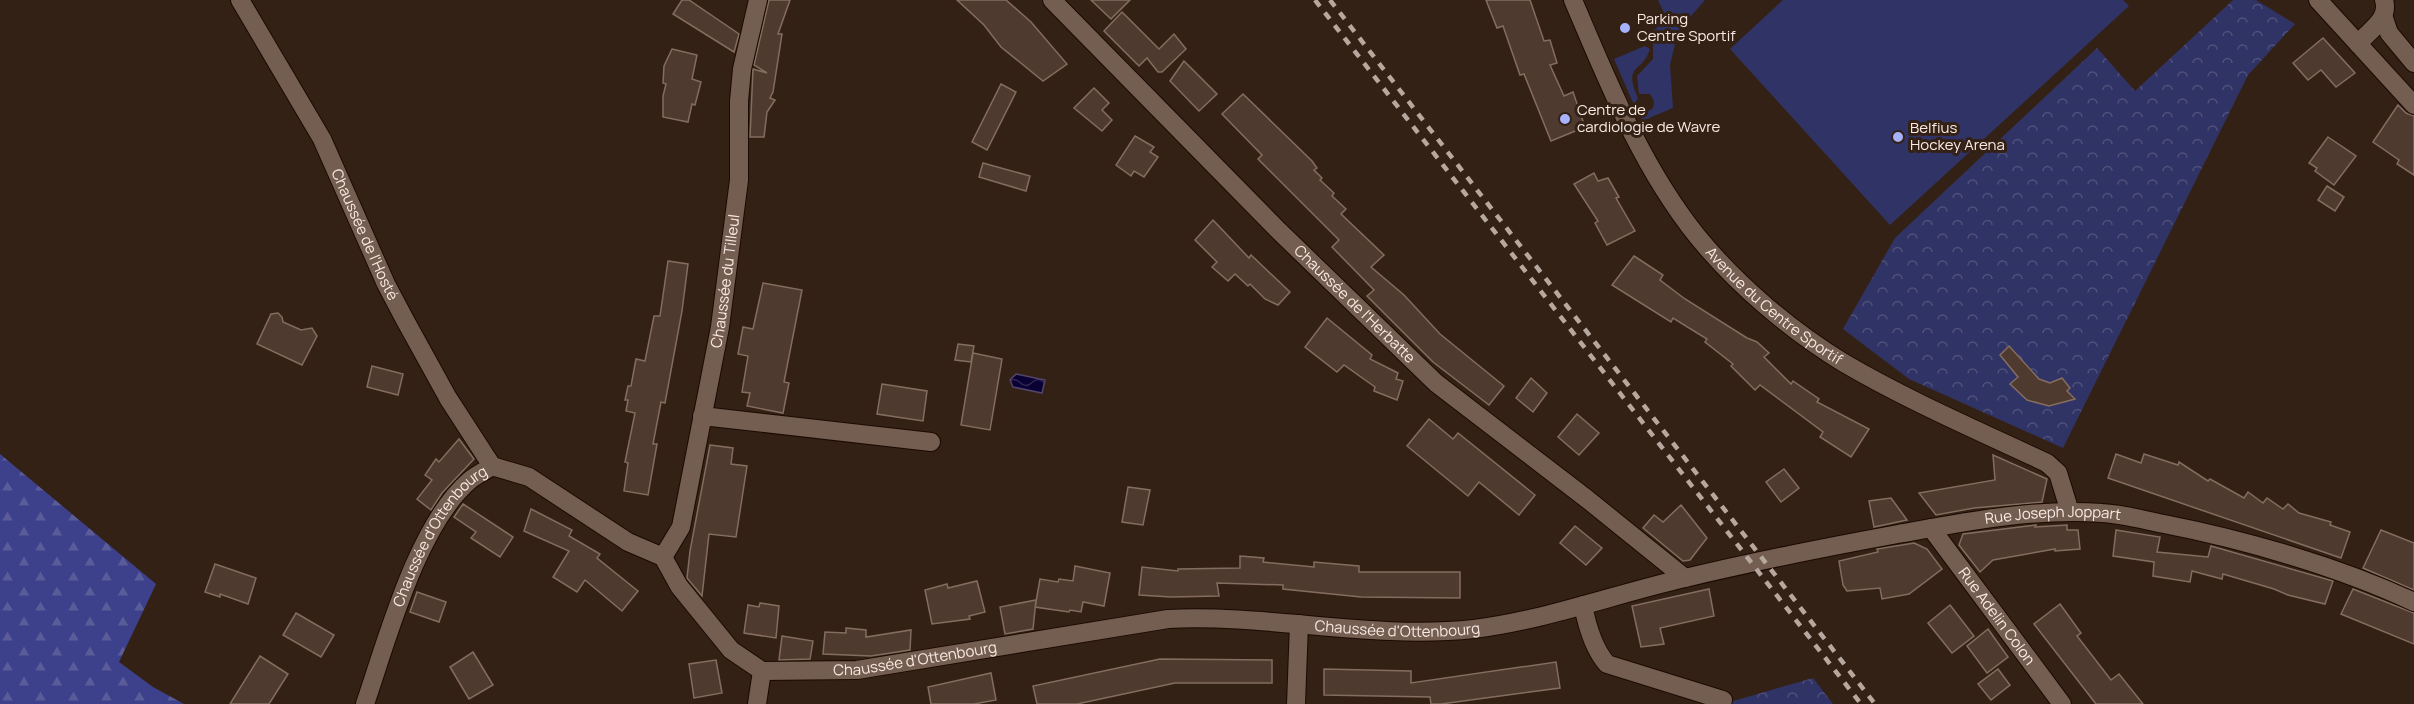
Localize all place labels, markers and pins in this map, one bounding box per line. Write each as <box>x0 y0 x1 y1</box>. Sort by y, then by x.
place label: Parking Centre Sportif <box>1637 8 1736 46</box>
marker: Parking Centre Sportif <box>1618 21 1632 35</box>
place label: Centre de cardiologie de Wavre <box>1577 99 1721 137</box>
marker: Centre de cardiologie de Wavre <box>1558 112 1572 126</box>
place label: Belfius Hockey Arena <box>1910 117 2005 155</box>
marker: Belfius Hockey Arena <box>1891 130 1905 144</box>

